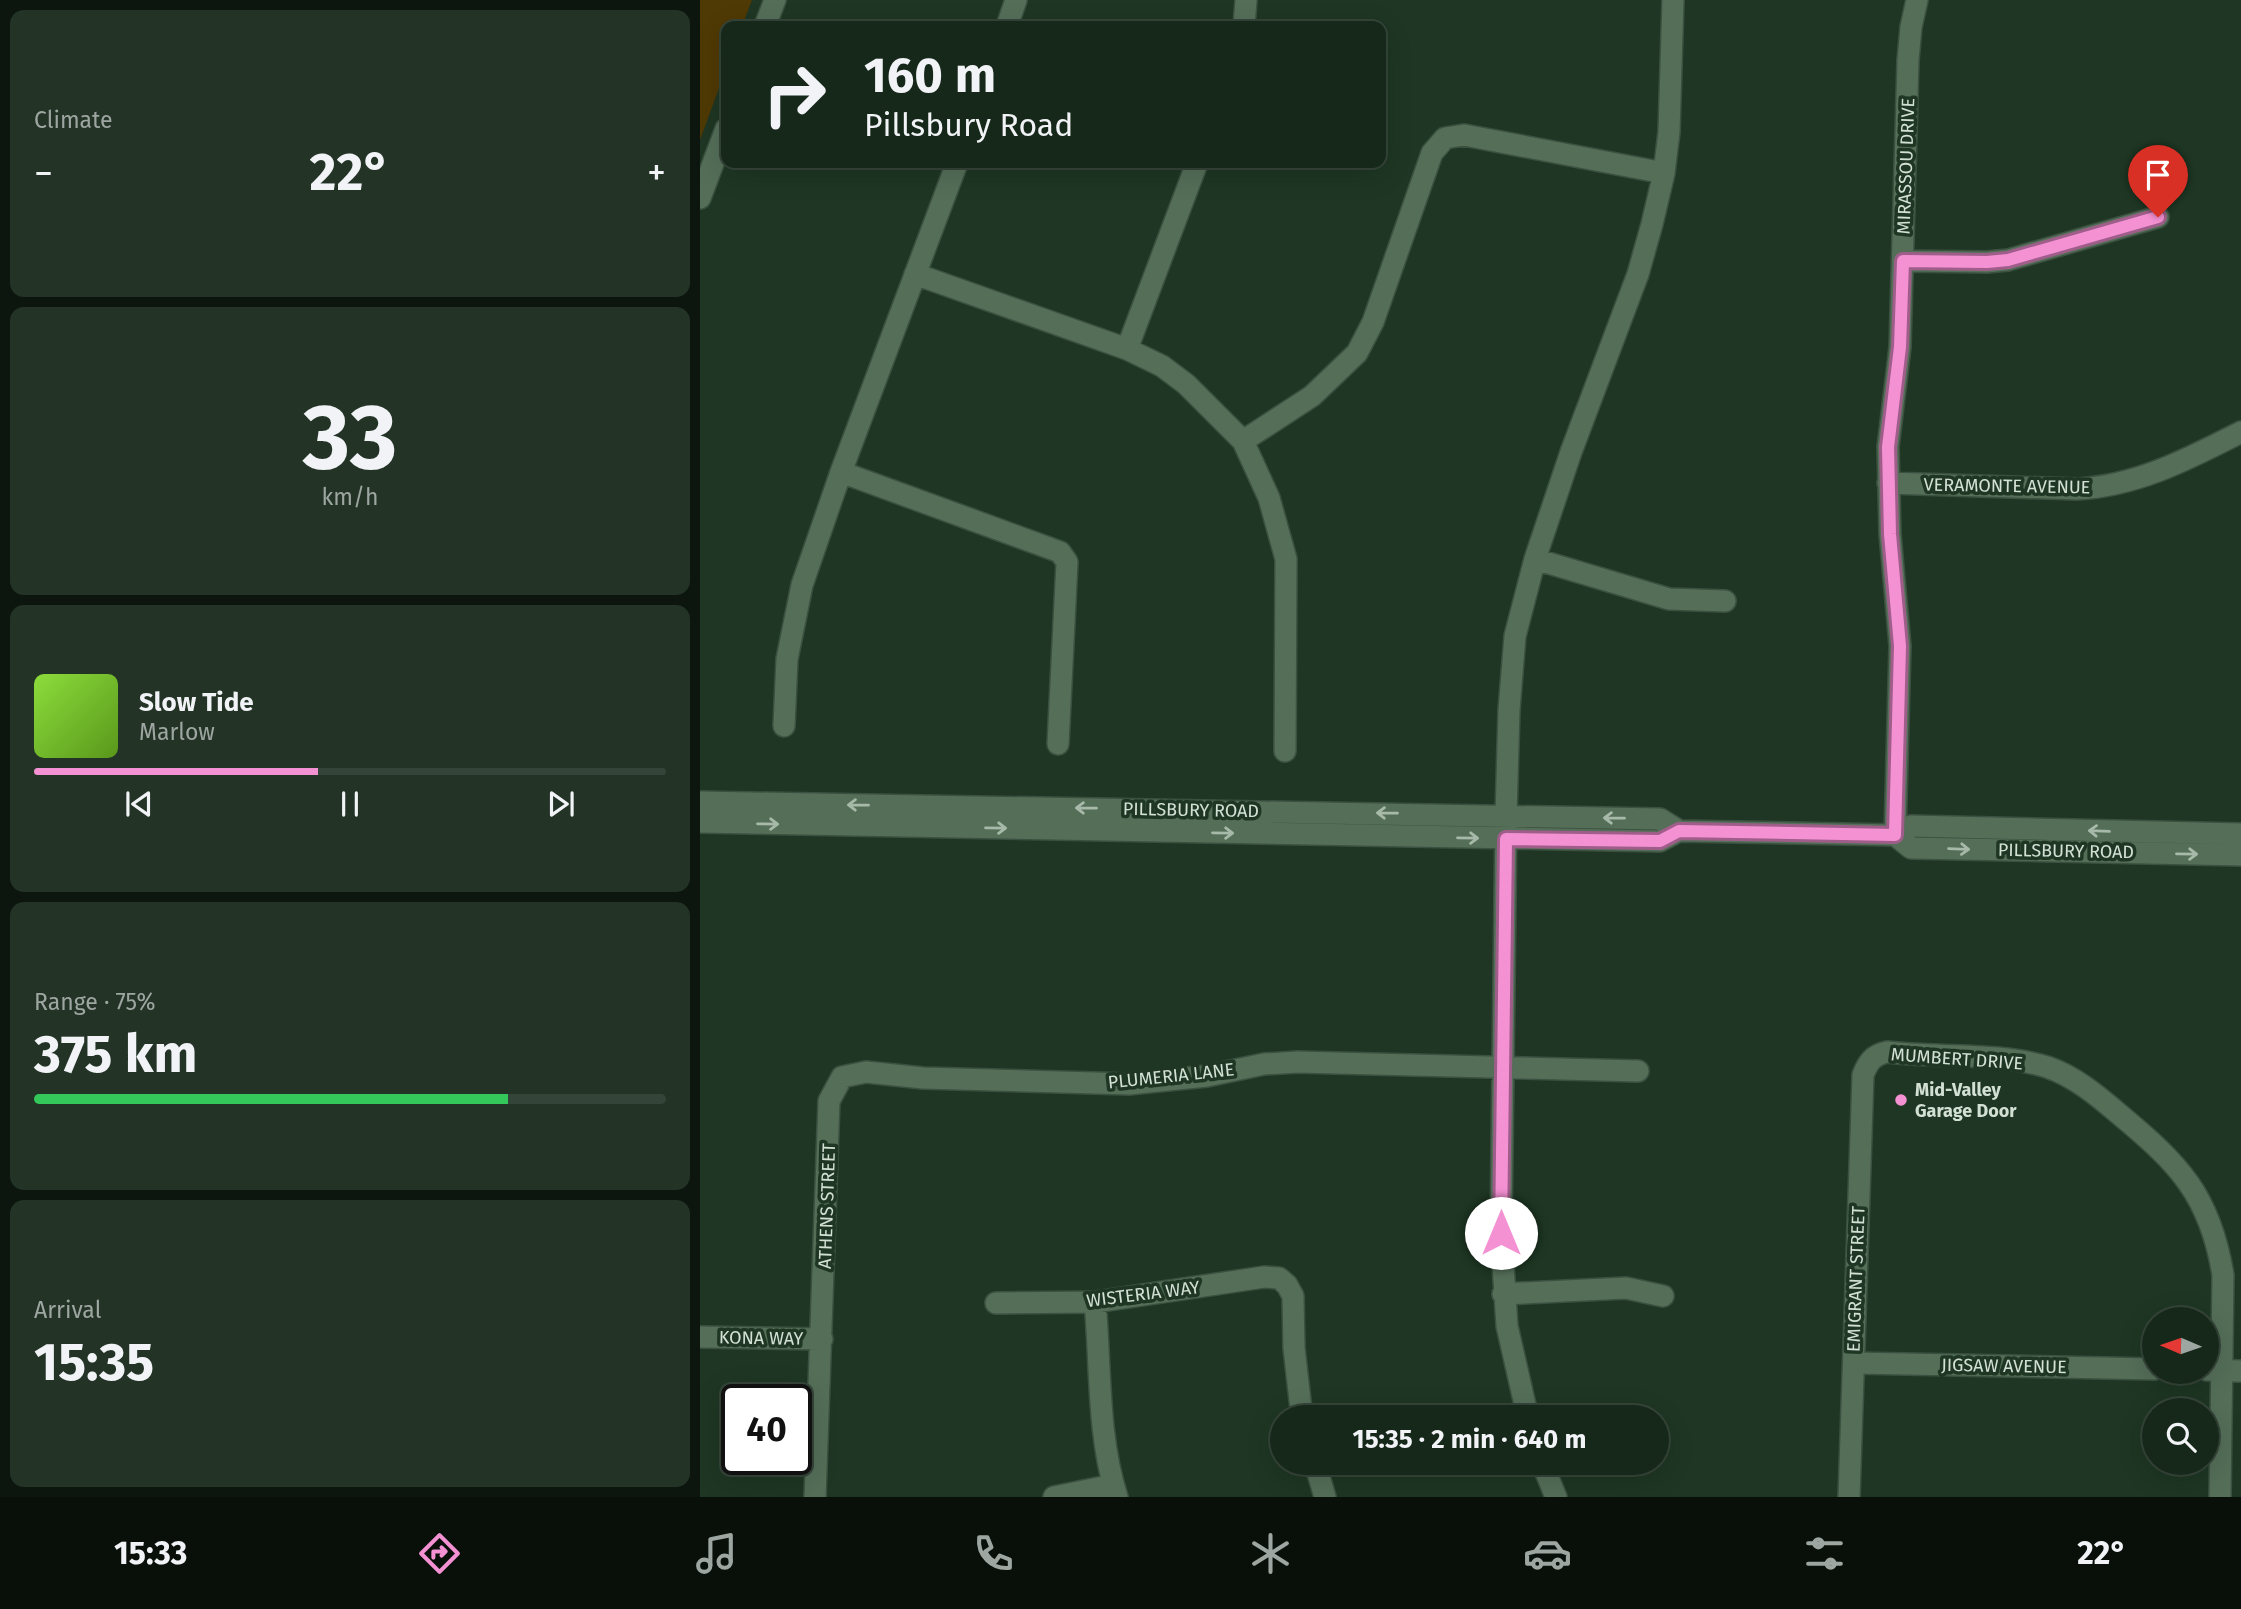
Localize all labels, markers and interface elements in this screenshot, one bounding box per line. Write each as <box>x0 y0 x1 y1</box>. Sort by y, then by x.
text: 160 m <box>864 46 996 105</box>
icon: right <box>749 49 840 140</box>
street label: MIRASSOU DRIVE <box>1893 97 1919 235</box>
text: Climate <box>34 106 113 134</box>
text: Pillsbury Road <box>864 106 1073 144</box>
text: 22° <box>310 141 390 204</box>
pin <box>2128 145 2188 217</box>
text: − <box>34 150 53 196</box>
text: + <box>647 150 666 196</box>
icon: arrive <box>2139 156 2177 194</box>
text: 33 <box>303 383 397 492</box>
street label: VERAMONTE AVENUE <box>1923 474 2091 498</box>
text: km/h <box>322 483 378 511</box>
text: Slow Tide <box>139 687 254 718</box>
text: Marlow <box>139 718 215 746</box>
icon: previous <box>120 785 158 823</box>
icon: pause <box>331 785 369 823</box>
icon: next <box>542 785 580 823</box>
one-way arrow <box>847 798 870 811</box>
street label: PILLSBURY ROAD <box>1123 798 1259 822</box>
one-way arrow <box>1074 802 1097 815</box>
one-way arrow <box>1375 806 1398 820</box>
one-way arrow <box>1603 811 1626 825</box>
one-way arrow <box>756 817 779 830</box>
one-way arrow <box>984 822 1007 835</box>
one-way arrow <box>2088 824 2111 837</box>
one-way arrow <box>1211 826 1234 840</box>
one-way arrow <box>1456 831 1479 845</box>
street label: PILLSBURY ROAD <box>1998 839 2134 863</box>
one-way arrow <box>1947 842 1970 856</box>
one-way arrow <box>2175 847 2198 861</box>
text: Range · 75% <box>34 988 155 1016</box>
text: 375 km <box>34 1023 197 1086</box>
street label: MUMBERT DRIVE <box>1890 1043 2024 1075</box>
street label: PLUMERIA LANE <box>1107 1058 1235 1094</box>
place label: Mid-Valley Garage Door <box>1915 1079 2017 1122</box>
marker: Mid-Valley Garage Door <box>1893 1092 1909 1108</box>
street label: ATHENS STREET <box>814 1142 840 1269</box>
position arrow <box>1464 1196 1538 1270</box>
street label: EMIGRANT STREET <box>1842 1205 1870 1352</box>
street label: WISTERIA WAY <box>1085 1276 1201 1312</box>
text: Arrival <box>34 1296 101 1324</box>
north arrow <box>2142 1307 2219 1384</box>
map controls <box>2142 1307 2219 1475</box>
street label: KONA WAY <box>719 1326 803 1350</box>
text: 15:35 <box>34 1331 154 1394</box>
street label: JIGSAW AVENUE <box>1941 1354 2067 1378</box>
speed limit sign: 40 <box>721 1384 812 1475</box>
button: search <box>2142 1398 2219 1475</box>
text: 15:35 · 2 min · 640 m <box>1353 1424 1586 1455</box>
icon: directions <box>415 1529 464 1578</box>
icon: music <box>692 1529 741 1578</box>
icon: phone <box>969 1529 1018 1578</box>
icon: climate <box>1246 1529 1295 1578</box>
icon: car <box>1523 1529 1572 1578</box>
icon: filters <box>1800 1529 1849 1578</box>
text: 15:33 <box>114 1534 187 1572</box>
text: 22° <box>2077 1534 2127 1572</box>

